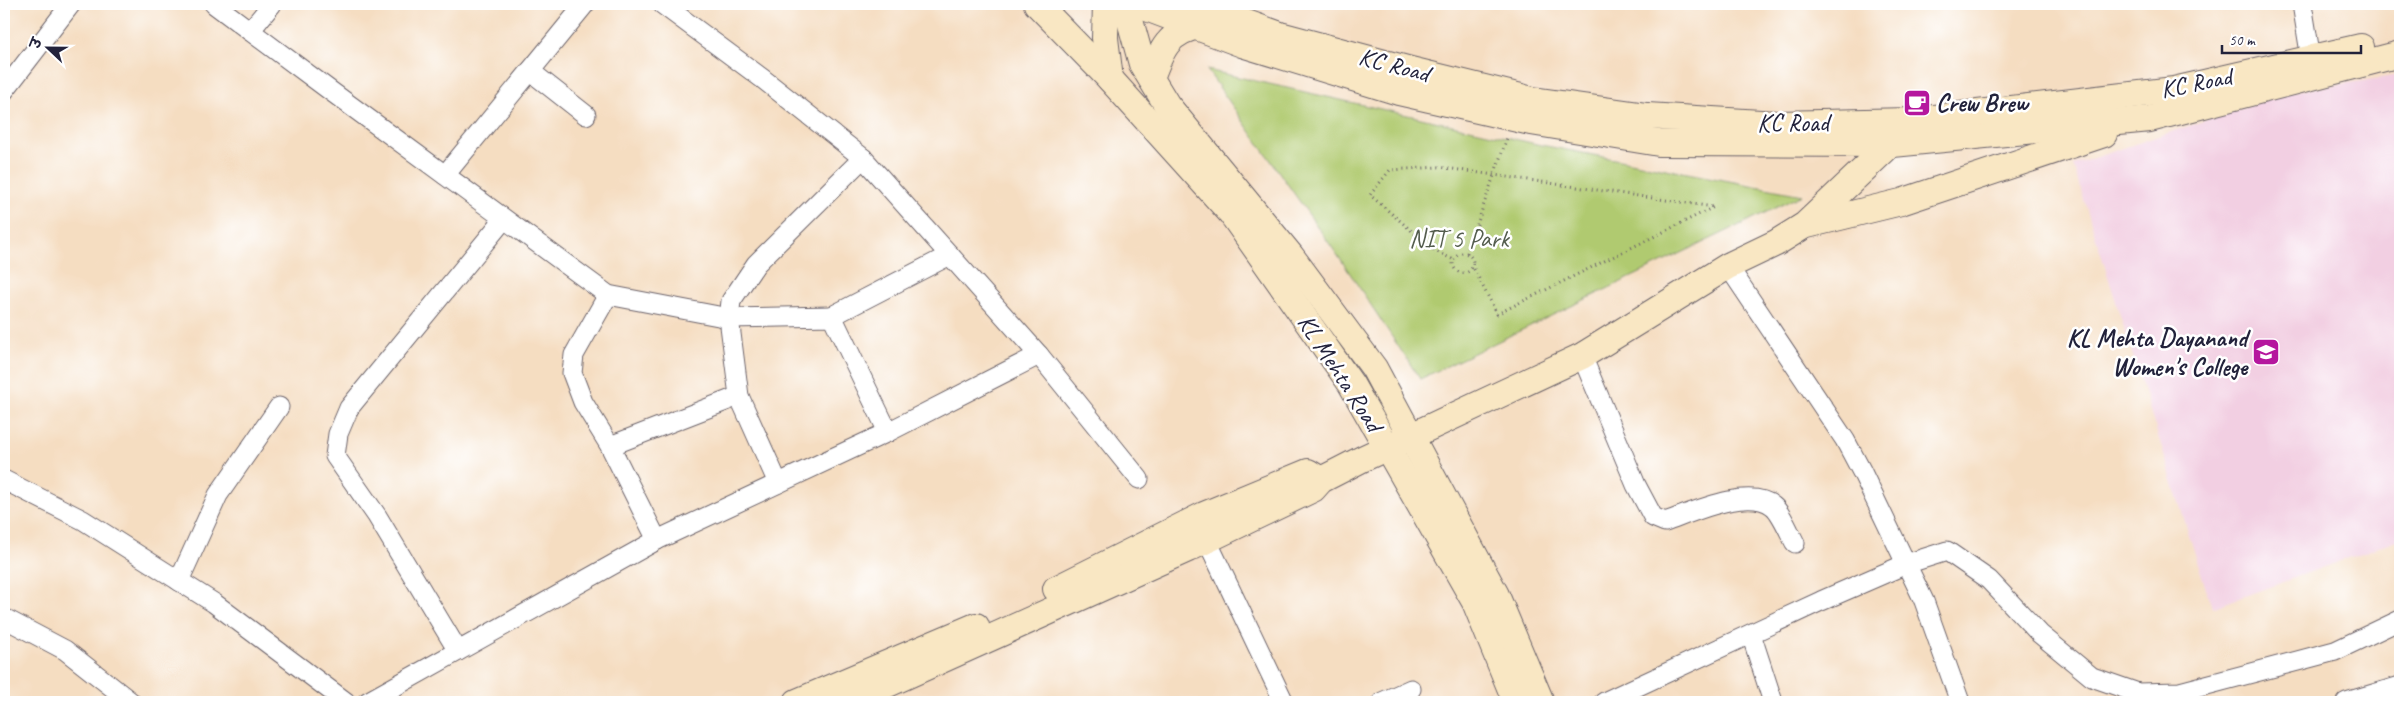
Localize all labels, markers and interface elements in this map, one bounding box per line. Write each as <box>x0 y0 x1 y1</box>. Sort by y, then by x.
north arrow <box>22 22 72 72</box>
scale bar <box>2222 22 2360 54</box>
text: 50 m <box>2229 31 2256 50</box>
text: उ <box>26 34 47 53</box>
street label: KC Road <box>1355 40 1437 91</box>
street label: KC Road <box>2158 60 2238 106</box>
place label: Crew Brew <box>1936 87 2030 119</box>
cafe icon: Crew Brew <box>1902 88 1932 118</box>
street label: KC Road <box>1757 107 1833 139</box>
park label: NIT 5 Park <box>1409 223 1511 255</box>
street label: KL Mehta Road <box>1290 308 1392 440</box>
place label: KL Mehta Dayanand Women's College <box>2067 322 2251 383</box>
school or university icon: KL Mehta Dayanand Women's College <box>2251 337 2281 367</box>

